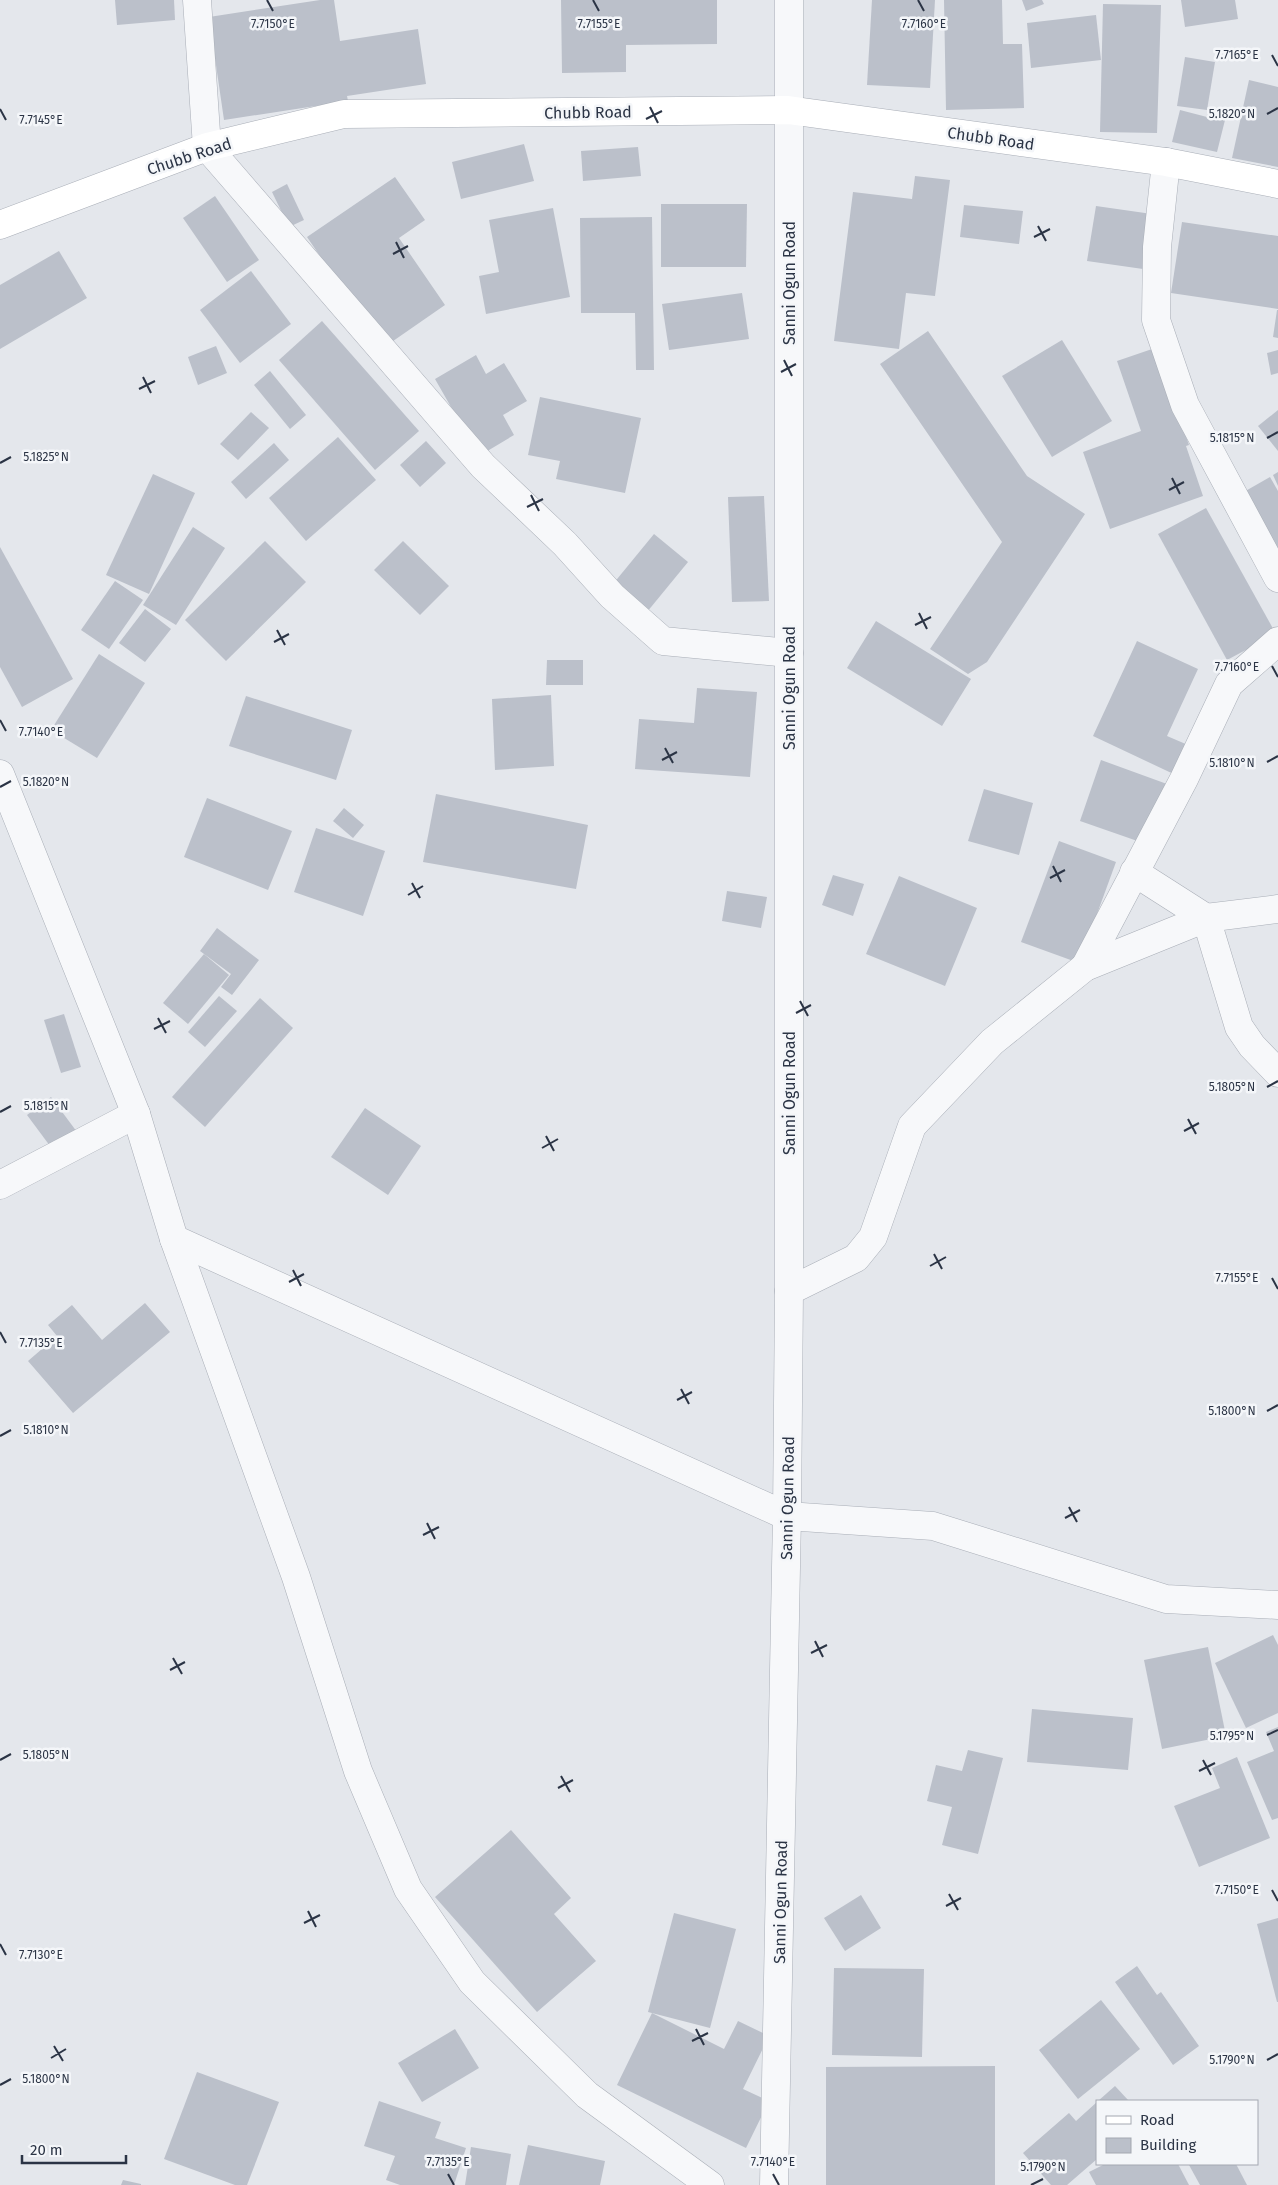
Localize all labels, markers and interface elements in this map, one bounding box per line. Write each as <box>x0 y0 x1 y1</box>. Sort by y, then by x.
text: 7.7150°E <box>251 17 295 31</box>
text: 7.7155°E <box>577 17 621 31</box>
text: 7.7160°E <box>902 17 946 31</box>
text: 7.7165°E <box>1215 48 1259 62</box>
street label: Chubb Road <box>544 102 632 123</box>
text: 5.1820°N <box>1209 107 1255 121</box>
text: 7.7145°E <box>19 113 63 127</box>
street label: Chubb Road <box>946 123 1036 154</box>
street label: Chubb Road <box>145 134 234 179</box>
street label: Sanni Ogun Road <box>780 221 799 345</box>
text: 5.1815°N <box>1210 431 1254 445</box>
text: 5.1825°N <box>23 450 69 464</box>
street label: Sanni Ogun Road <box>780 626 799 750</box>
text: 7.7160°E <box>1215 660 1259 674</box>
text: 7.7140°E <box>19 725 63 739</box>
text: 5.1810°N <box>1209 756 1255 770</box>
text: 5.1820°N <box>23 775 69 789</box>
street label: Sanni Ogun Road <box>780 1031 799 1155</box>
text: 5.1805°N <box>1209 1080 1255 1094</box>
text: 5.1815°N <box>24 1099 68 1113</box>
text: 7.7155°E <box>1215 1271 1259 1285</box>
text: 7.7135°E <box>19 1336 63 1350</box>
text: 5.1800°N <box>1208 1404 1256 1418</box>
text: 5.1810°N <box>23 1423 69 1437</box>
street label: Sanni Ogun Road <box>777 1436 798 1560</box>
text: 5.1795°N <box>1210 1729 1254 1743</box>
text: 5.1805°N <box>23 1748 69 1762</box>
street label: Sanni Ogun Road <box>770 1840 791 1964</box>
text: 7.7150°E <box>1215 1883 1259 1897</box>
text: 7.7130°E <box>19 1948 63 1962</box>
text: 5.1790°N <box>1209 2053 1255 2067</box>
text: 5.1800°N <box>22 2072 70 2086</box>
legend <box>1096 2100 1258 2165</box>
text: Road <box>1140 2111 1175 2129</box>
scale bar <box>22 2132 126 2164</box>
text: Building <box>1140 2136 1196 2154</box>
text: 20 m <box>30 2141 63 2159</box>
text: 7.7135°E <box>426 2155 470 2169</box>
text: 7.7140°E <box>751 2155 795 2169</box>
text: 5.1790°N <box>1020 2160 1066 2174</box>

